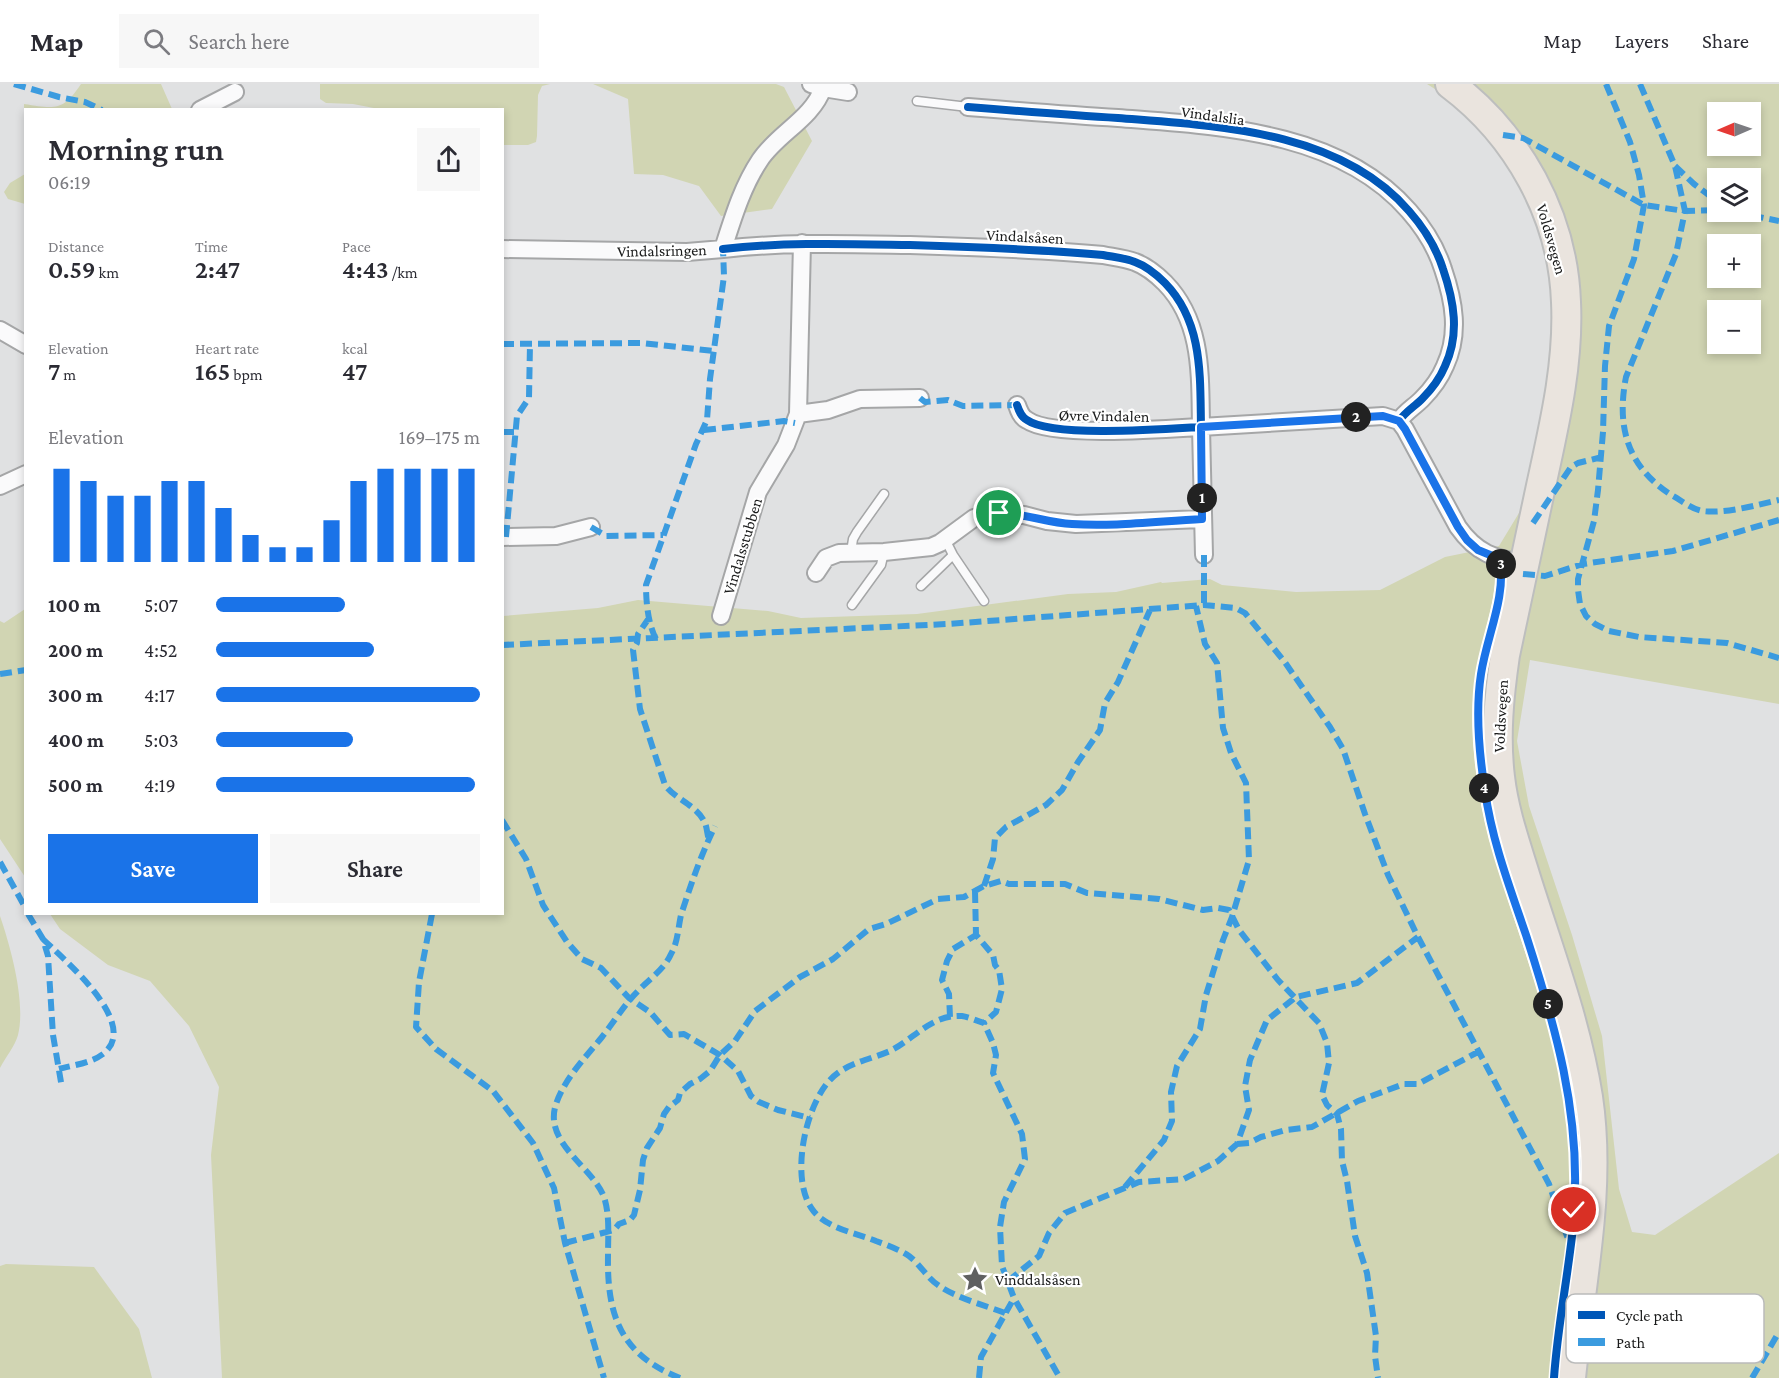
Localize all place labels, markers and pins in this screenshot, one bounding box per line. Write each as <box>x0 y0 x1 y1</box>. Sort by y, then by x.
pin: 2 <box>1341 402 1371 432</box>
pin: 1 <box>1187 483 1217 513</box>
pin <box>973 487 1024 538</box>
pin: 3 <box>1486 549 1516 579</box>
pin: 4 <box>1469 773 1499 803</box>
pin: 5 <box>1533 989 1563 1019</box>
pin <box>1548 1184 1599 1235</box>
place icon: Vinddalsåsen <box>960 1264 990 1294</box>
place label: Vinddalsåsen <box>995 1271 1081 1288</box>

